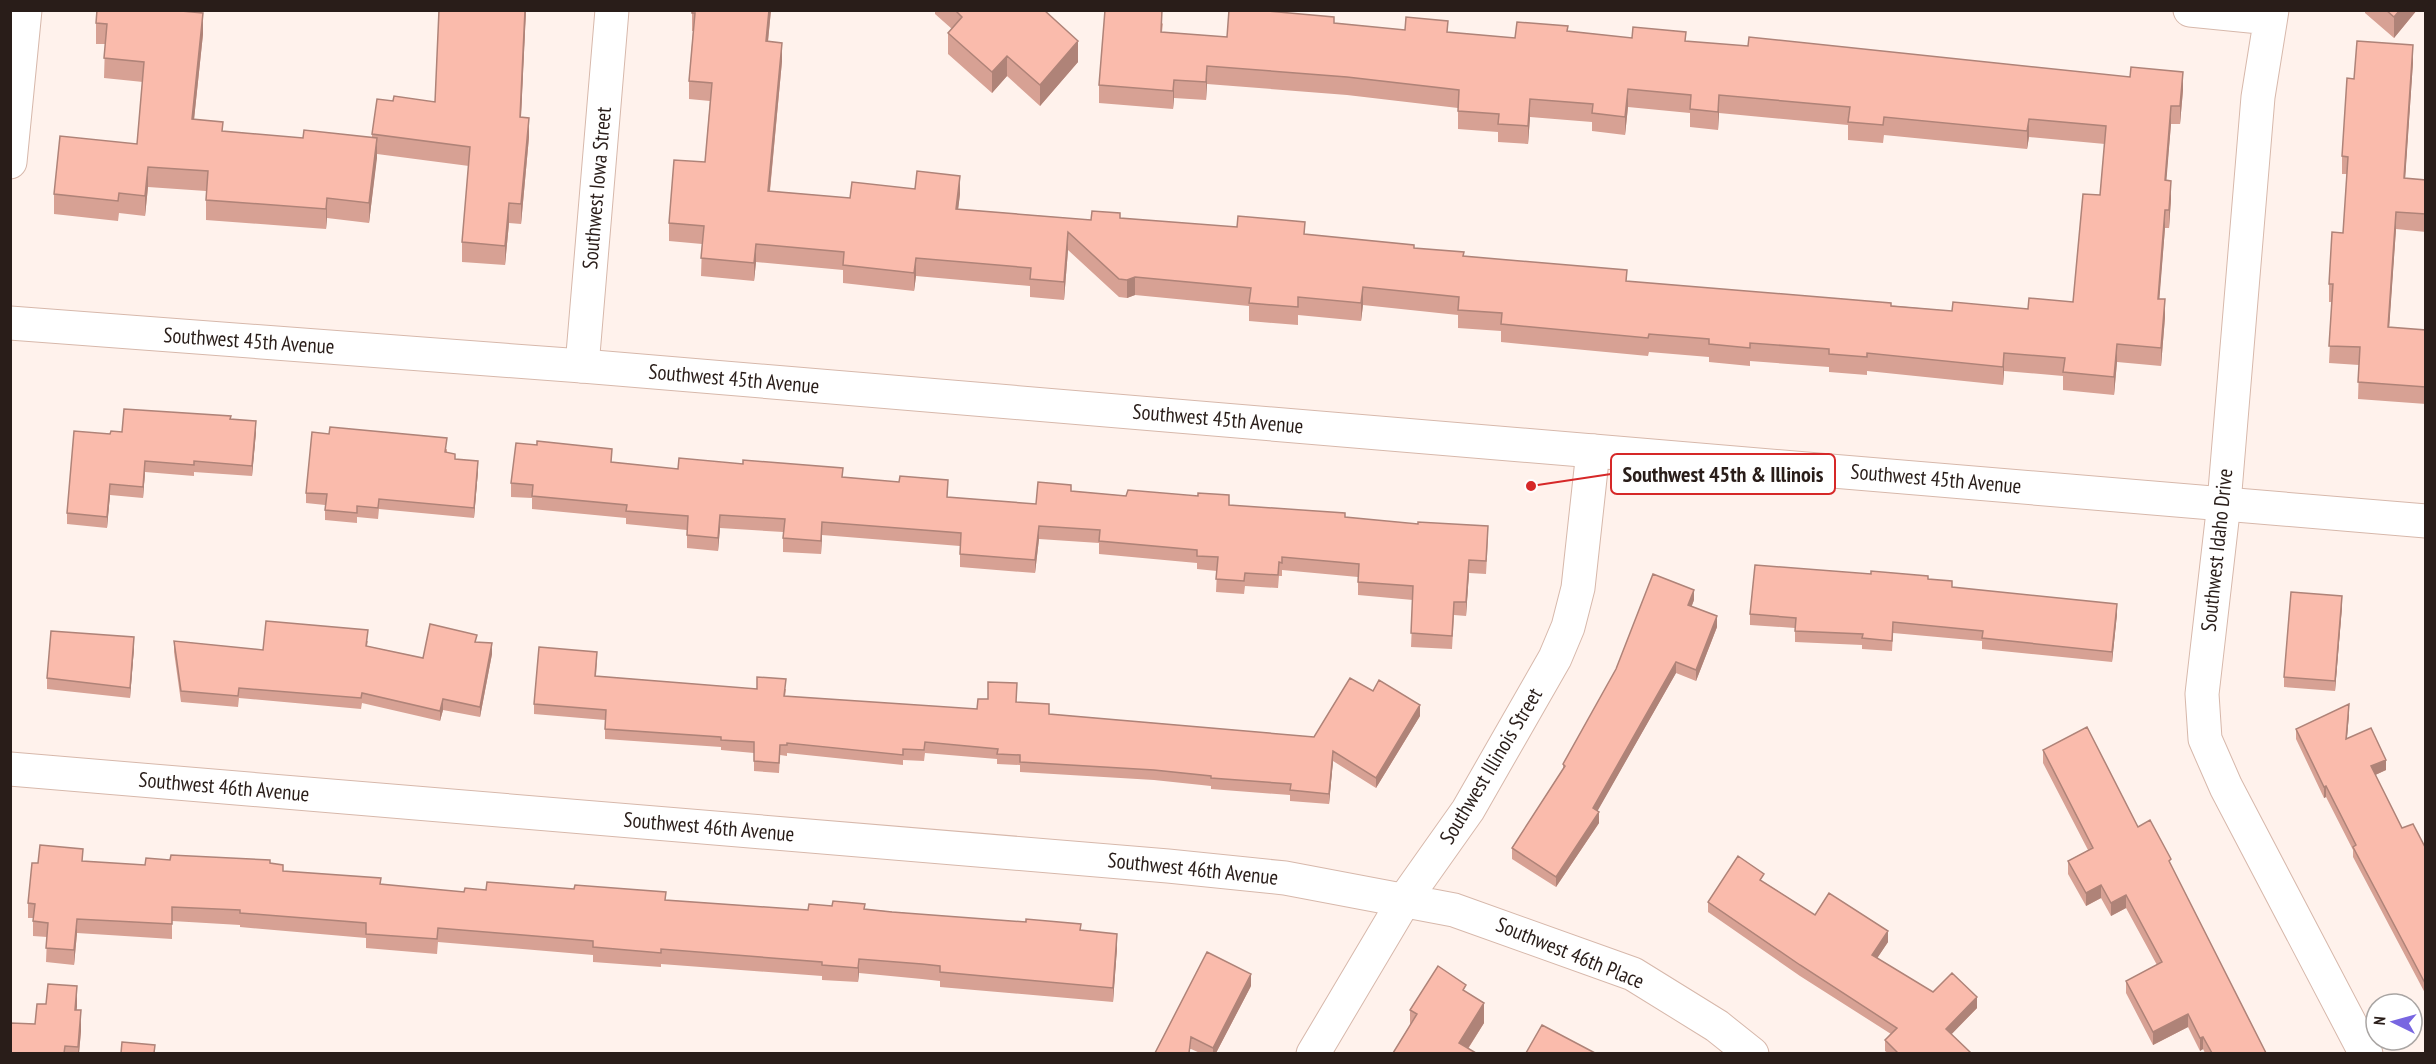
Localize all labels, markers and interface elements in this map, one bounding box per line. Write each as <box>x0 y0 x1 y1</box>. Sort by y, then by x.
street label: Southwest Iowa Street <box>576 105 617 270</box>
street label: Southwest 45th Avenue <box>163 321 335 360</box>
street label: Southwest 45th Avenue <box>648 358 821 399</box>
street label: Southwest 45th Avenue <box>1132 398 1305 439</box>
callout: Southwest 45th & Illinois <box>1611 454 1835 494</box>
street label: Southwest 45th Avenue <box>1850 458 2023 499</box>
text: Southwest 45th & Illinois <box>1623 460 1824 488</box>
street label: Southwest Idaho Drive <box>2195 467 2238 633</box>
street label: Southwest Illinois Street <box>1433 683 1548 849</box>
street label: Southwest 46th Avenue <box>138 766 311 807</box>
street label: Southwest 46th Avenue <box>623 806 796 847</box>
street label: Southwest 46th Avenue <box>1106 846 1280 891</box>
street label: Southwest 46th Place <box>1492 911 1648 995</box>
north arrow <box>2364 992 2424 1052</box>
text: N <box>2369 1016 2389 1026</box>

